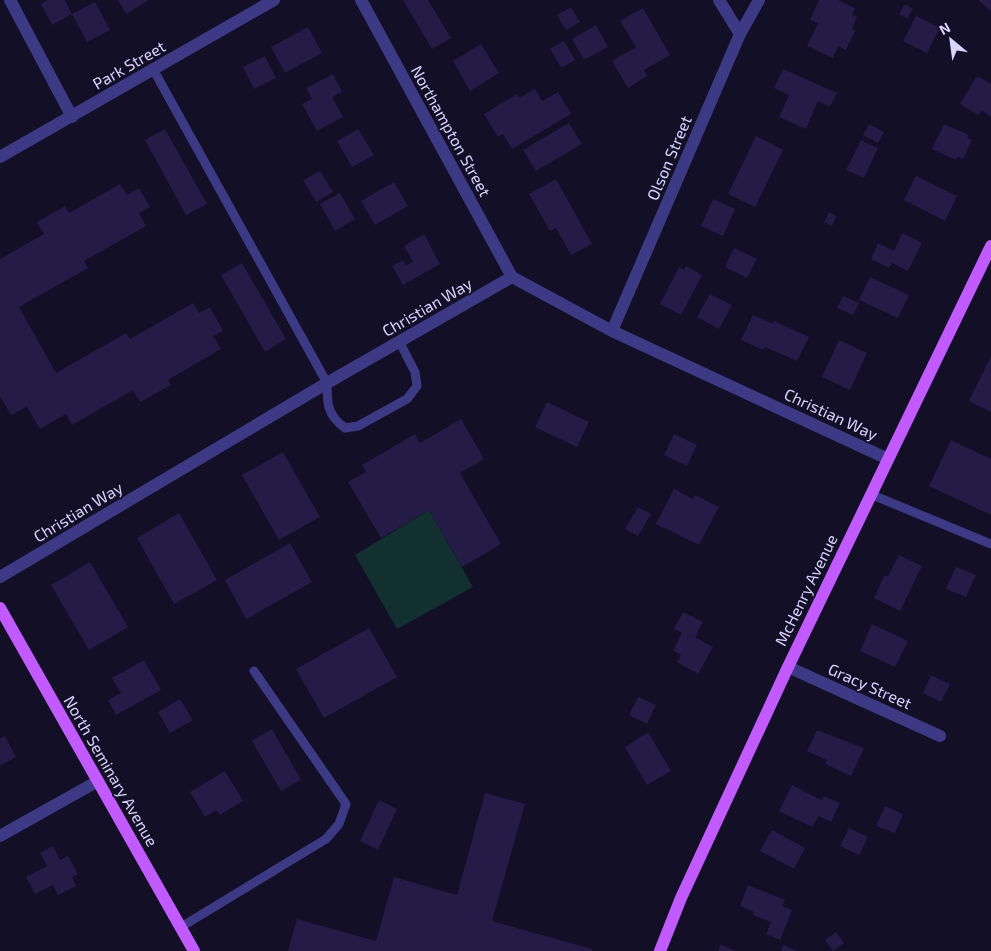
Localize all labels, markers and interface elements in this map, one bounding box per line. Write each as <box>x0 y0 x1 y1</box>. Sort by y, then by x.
north arrow <box>926 15 976 65</box>
text: N <box>936 18 953 38</box>
street label: Park Street <box>89 36 168 93</box>
street label: Northampton Street <box>408 62 495 200</box>
street label: Olson Street <box>642 113 695 203</box>
street label: Christian Way <box>378 273 476 340</box>
street label: Christian Way <box>782 384 881 444</box>
street label: Christian Way <box>30 477 126 546</box>
street label: McHenry Avenue <box>770 531 841 649</box>
street label: Gracy Street <box>826 659 915 712</box>
street label: North Seminary Avenue <box>61 692 162 849</box>

